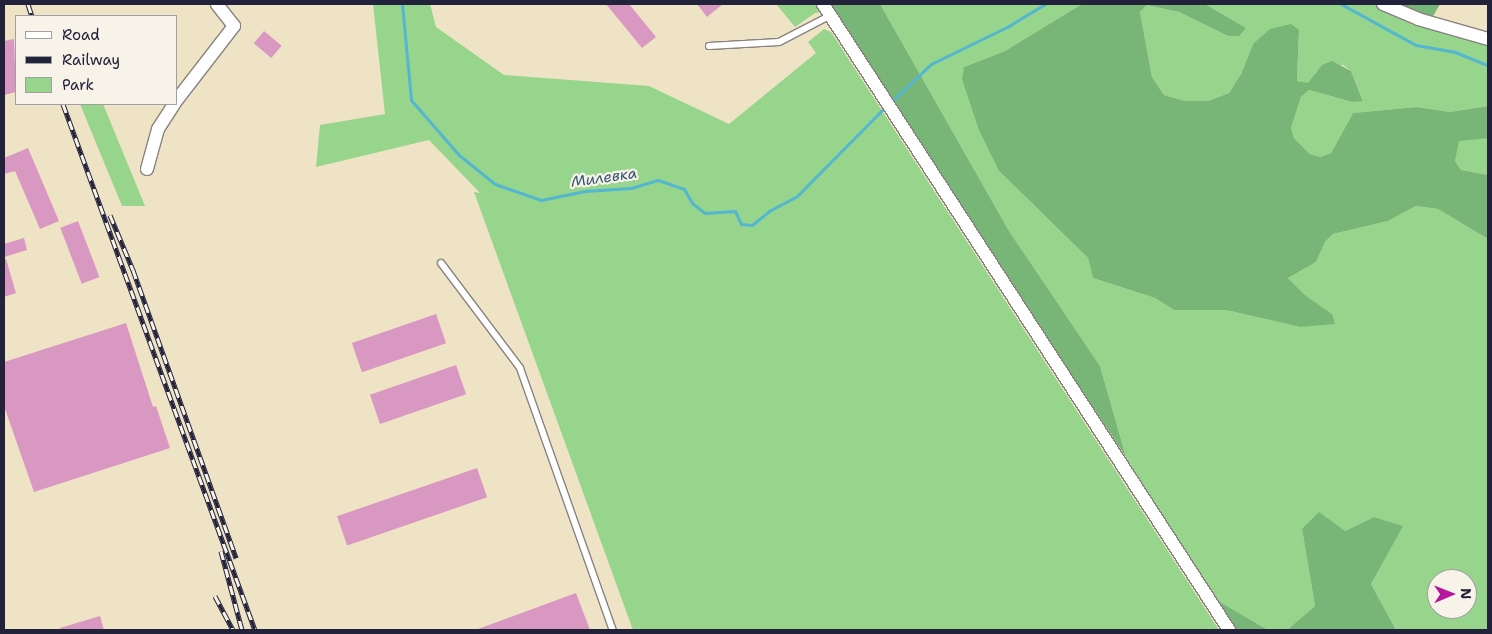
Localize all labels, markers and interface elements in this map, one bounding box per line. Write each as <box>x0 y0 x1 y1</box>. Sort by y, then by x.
legend <box>15 15 178 105</box>
text: Road <box>62 25 100 45</box>
text: Railway <box>62 50 120 70</box>
text: Park <box>62 75 94 95</box>
water label: Милевка <box>570 164 638 192</box>
north arrow <box>1427 569 1477 619</box>
text: N <box>1457 588 1475 599</box>

